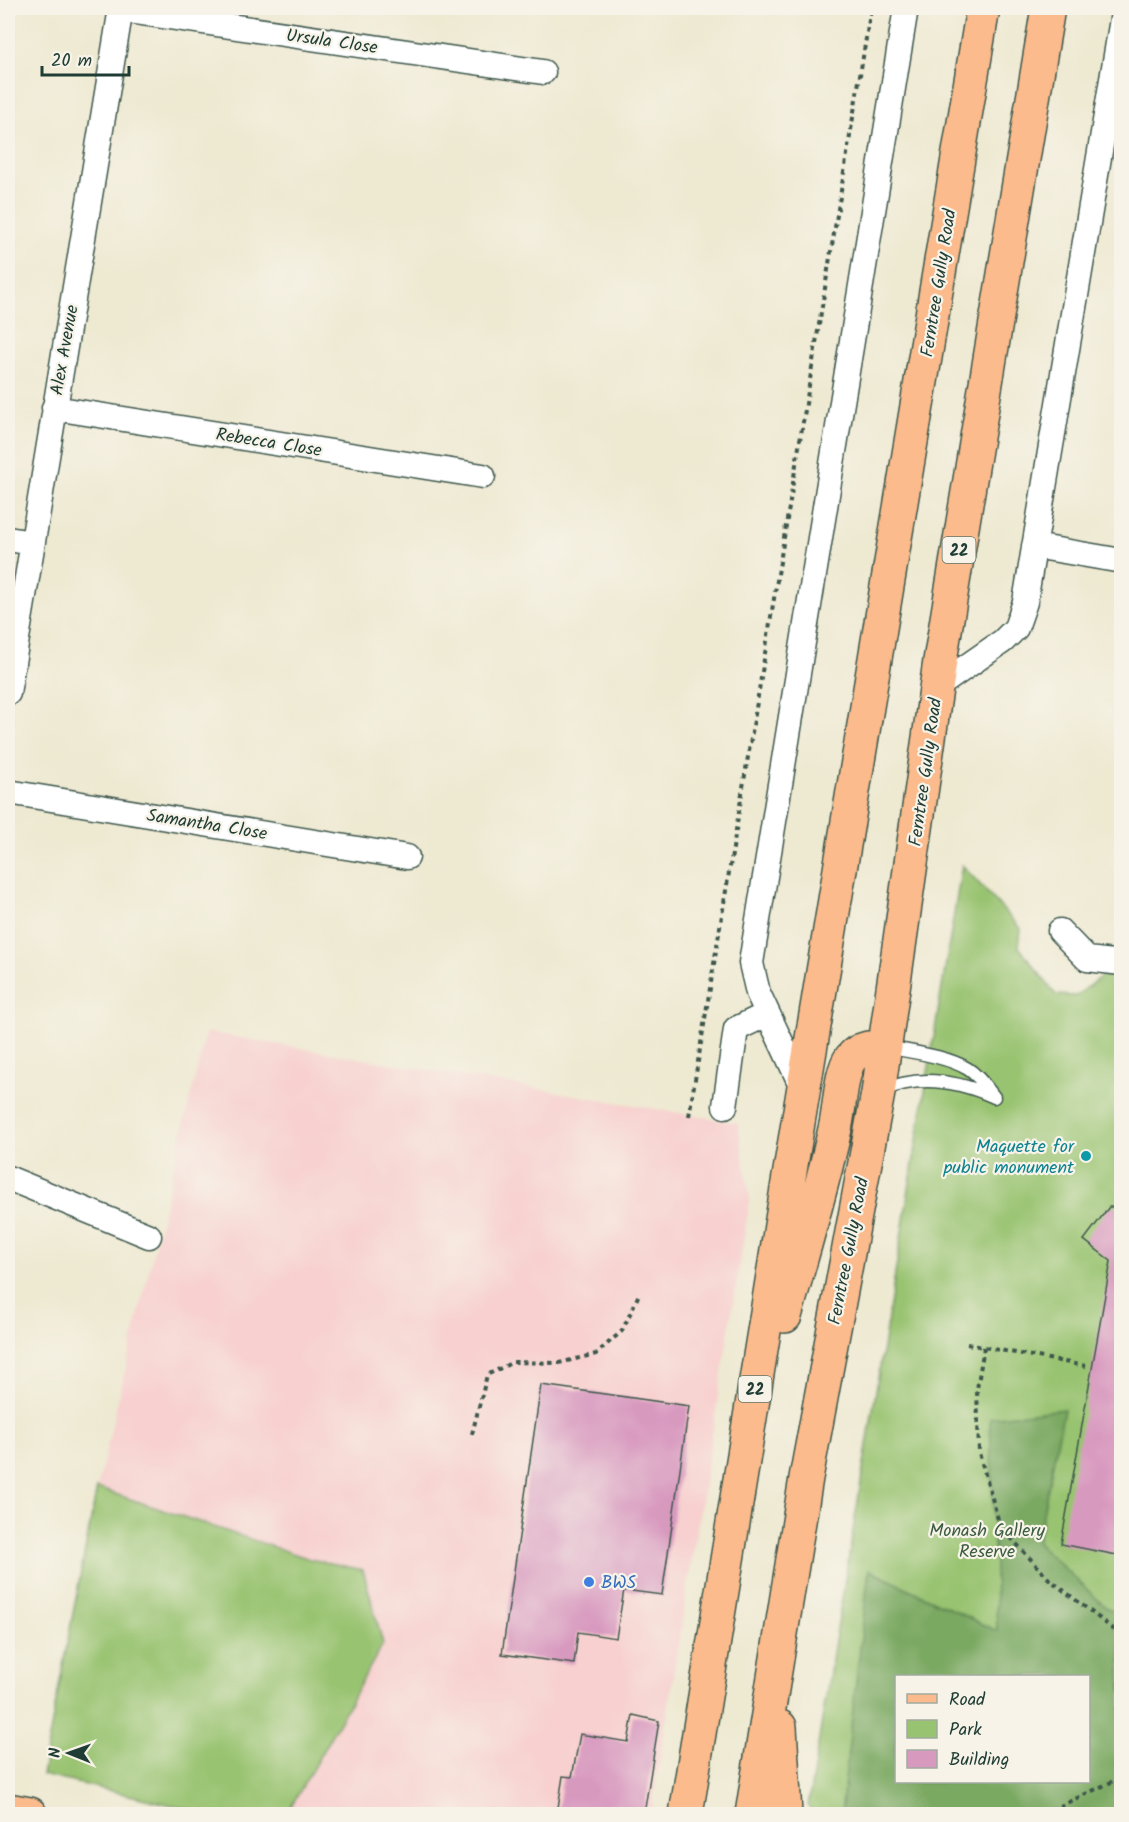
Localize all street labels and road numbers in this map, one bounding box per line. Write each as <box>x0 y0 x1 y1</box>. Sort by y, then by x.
street label: Ursula Close <box>284 22 379 63</box>
street label: Ferntree Gully Road <box>913 206 966 359</box>
street label: Alex Avenue <box>43 303 88 398</box>
street label: Rebecca Close <box>214 421 324 466</box>
road number: 22 <box>942 537 976 563</box>
street label: Ferntree Gully Road <box>902 695 951 848</box>
street label: Samantha Close <box>144 802 269 849</box>
street label: Ferntree Gully Road <box>821 1174 878 1327</box>
road number: 22 <box>738 1376 771 1402</box>

